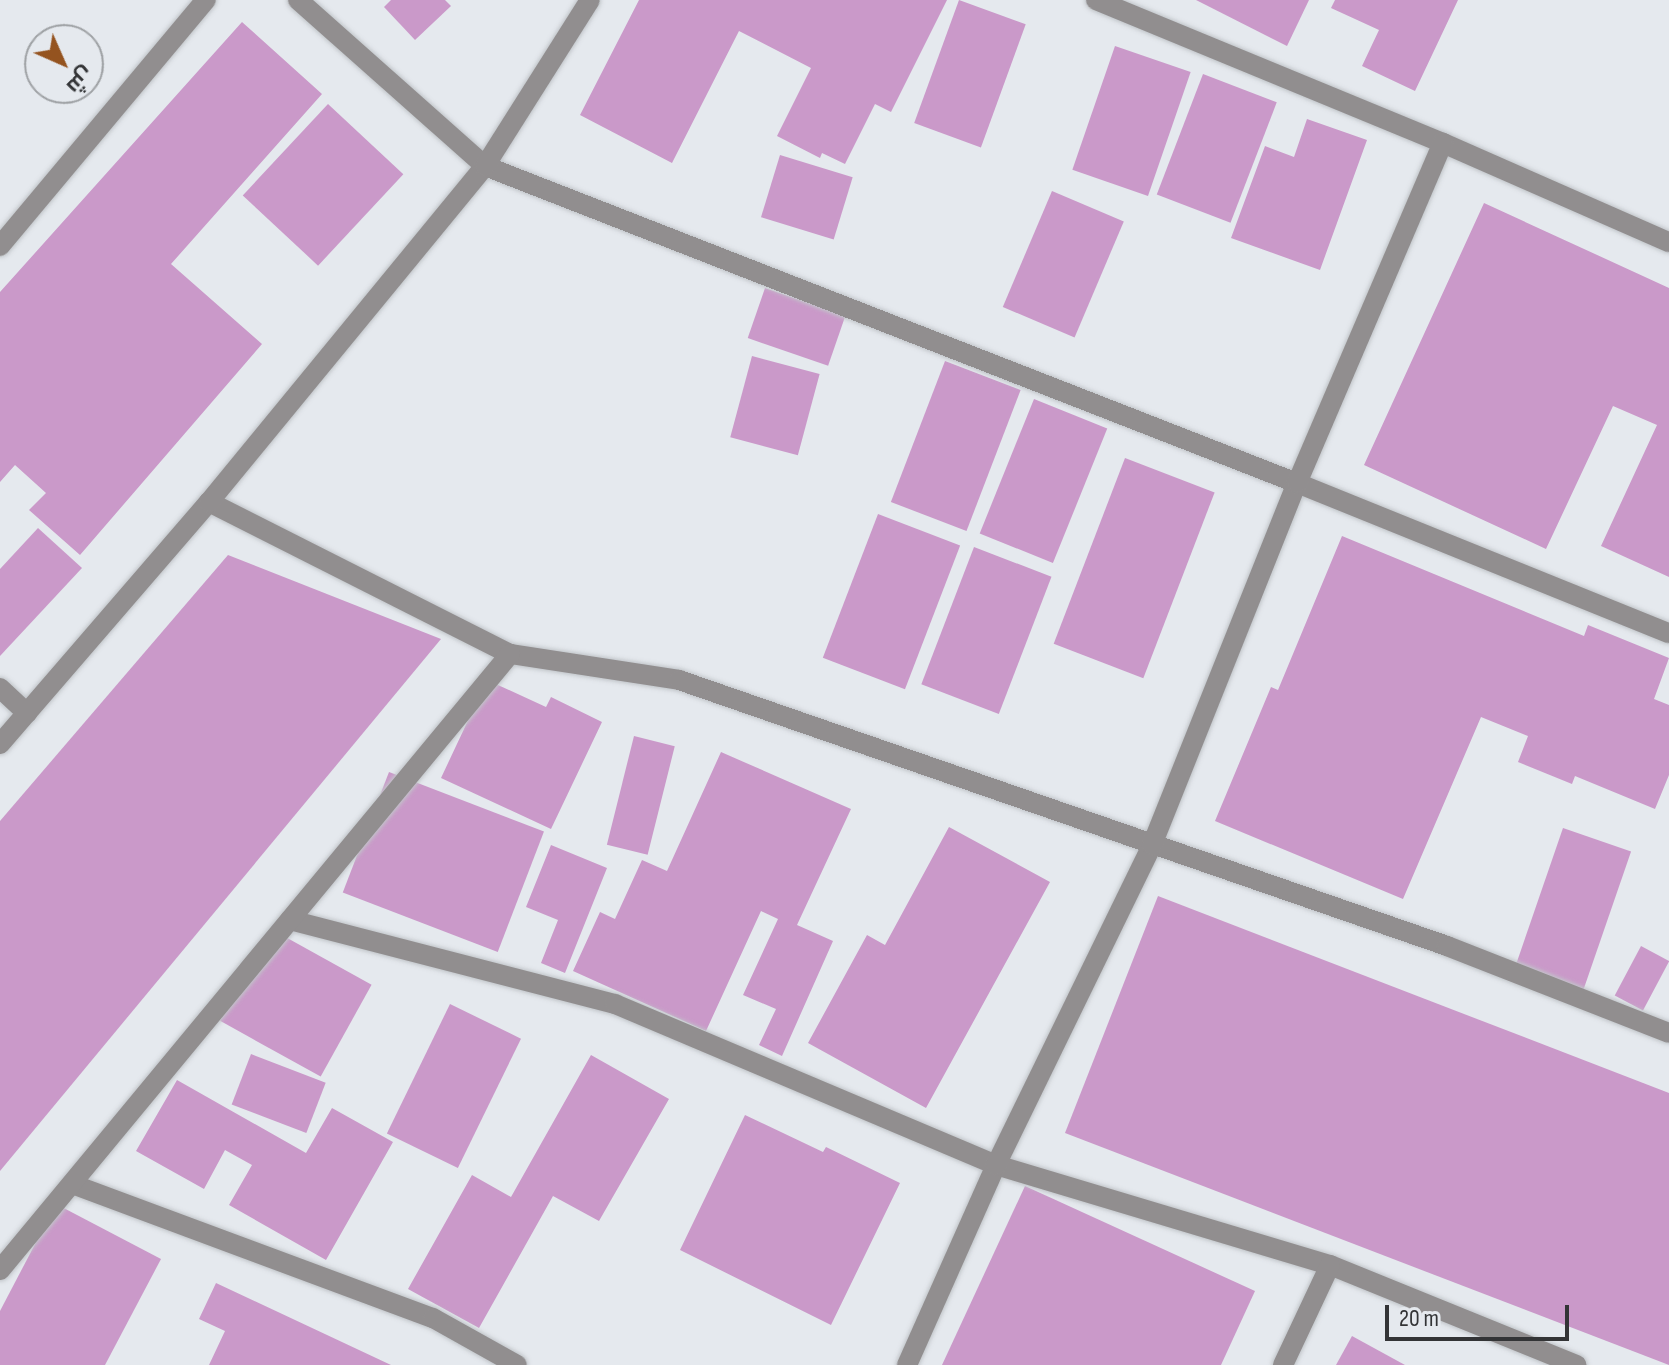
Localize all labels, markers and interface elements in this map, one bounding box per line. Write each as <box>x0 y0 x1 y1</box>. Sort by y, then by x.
north arrow <box>24 24 104 104</box>
text: ش <box>60 60 99 99</box>
scale bar <box>1389 1289 1573 1339</box>
text: 20 m <box>1399 1304 1439 1333</box>

